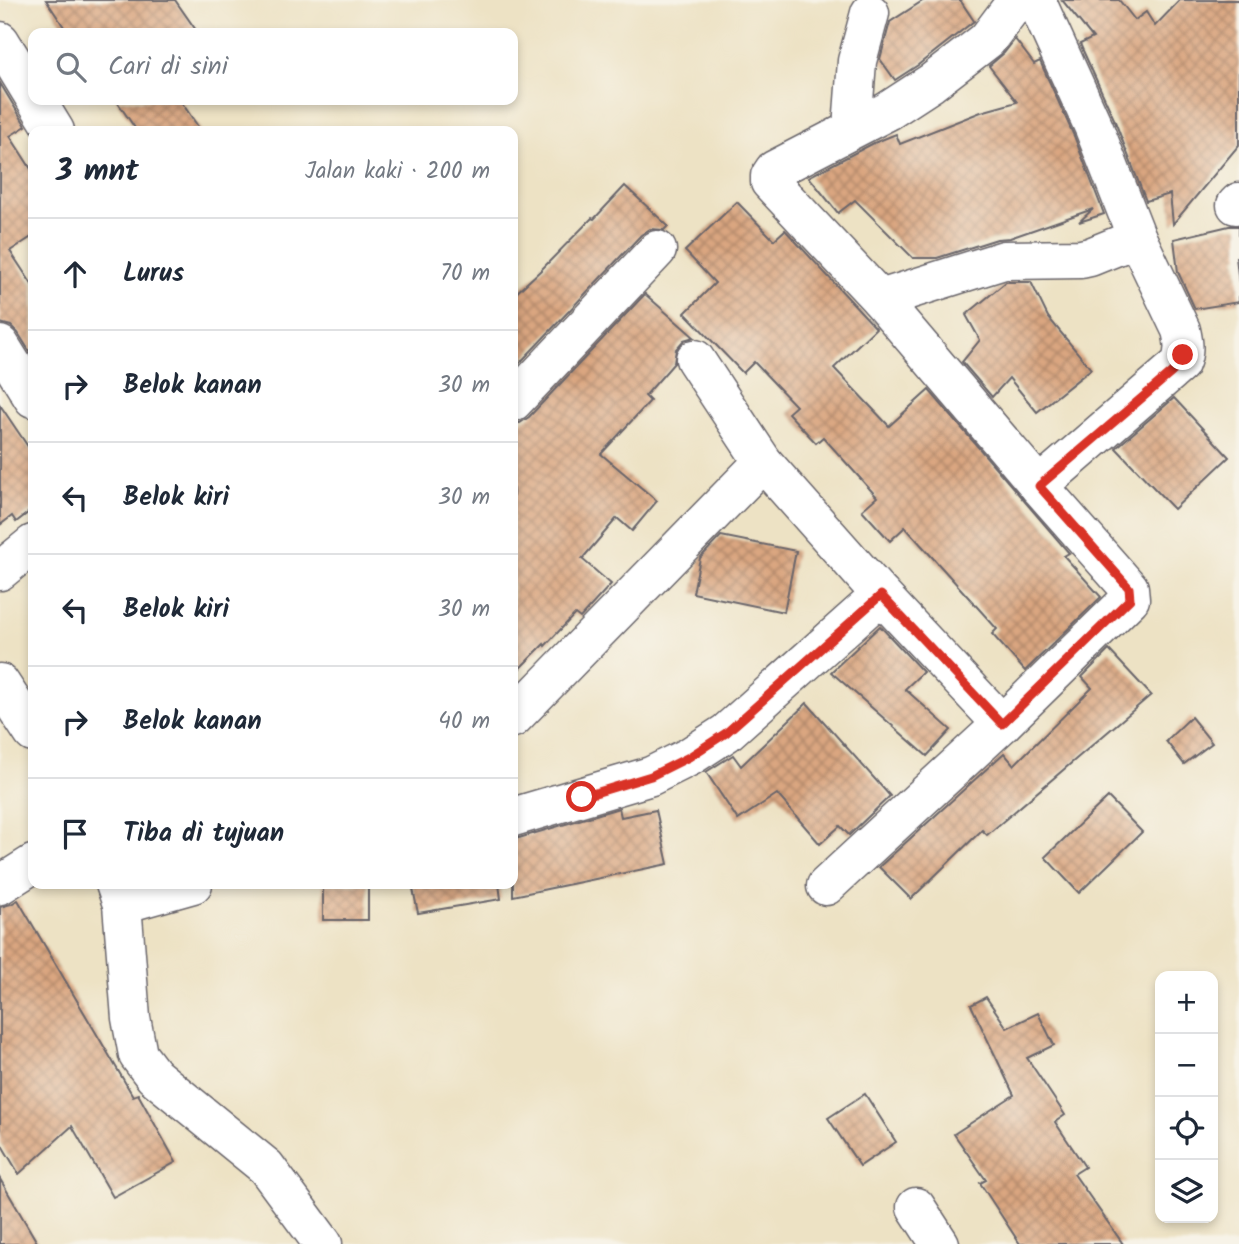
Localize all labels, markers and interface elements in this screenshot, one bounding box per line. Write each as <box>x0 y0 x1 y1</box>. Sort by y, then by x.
search box <box>28 28 518 105</box>
text: Cari di sini <box>108 46 228 88</box>
icon: search <box>52 48 90 86</box>
text: 3 mnt <box>56 148 139 196</box>
text: Jalan kaki · 200 m <box>305 154 490 190</box>
text: Lurus <box>123 253 184 295</box>
icon: ahead <box>56 255 94 293</box>
text: 70 m <box>440 256 490 292</box>
route end <box>1167 339 1198 370</box>
text: Belok kanan <box>123 365 262 407</box>
icon: right <box>56 367 94 405</box>
text: 30 m <box>438 368 490 404</box>
text: Belok kiri <box>123 477 229 519</box>
icon: left <box>56 479 94 517</box>
text: 30 m <box>438 480 490 516</box>
text: Belok kiri <box>123 589 229 631</box>
icon: left <box>56 591 94 629</box>
text: 30 m <box>438 592 490 628</box>
text: Belok kanan <box>123 701 262 743</box>
icon: right <box>56 703 94 741</box>
text: 40 m <box>438 704 490 740</box>
route start <box>566 781 597 812</box>
text: Tiba di tujuan <box>123 813 284 855</box>
icon: arrive <box>56 815 94 853</box>
map controls <box>1155 971 1218 1223</box>
button: + <box>1155 971 1218 1034</box>
button: − <box>1155 1034 1218 1097</box>
button: locate <box>1155 1097 1218 1160</box>
button: layers <box>1155 1160 1218 1223</box>

